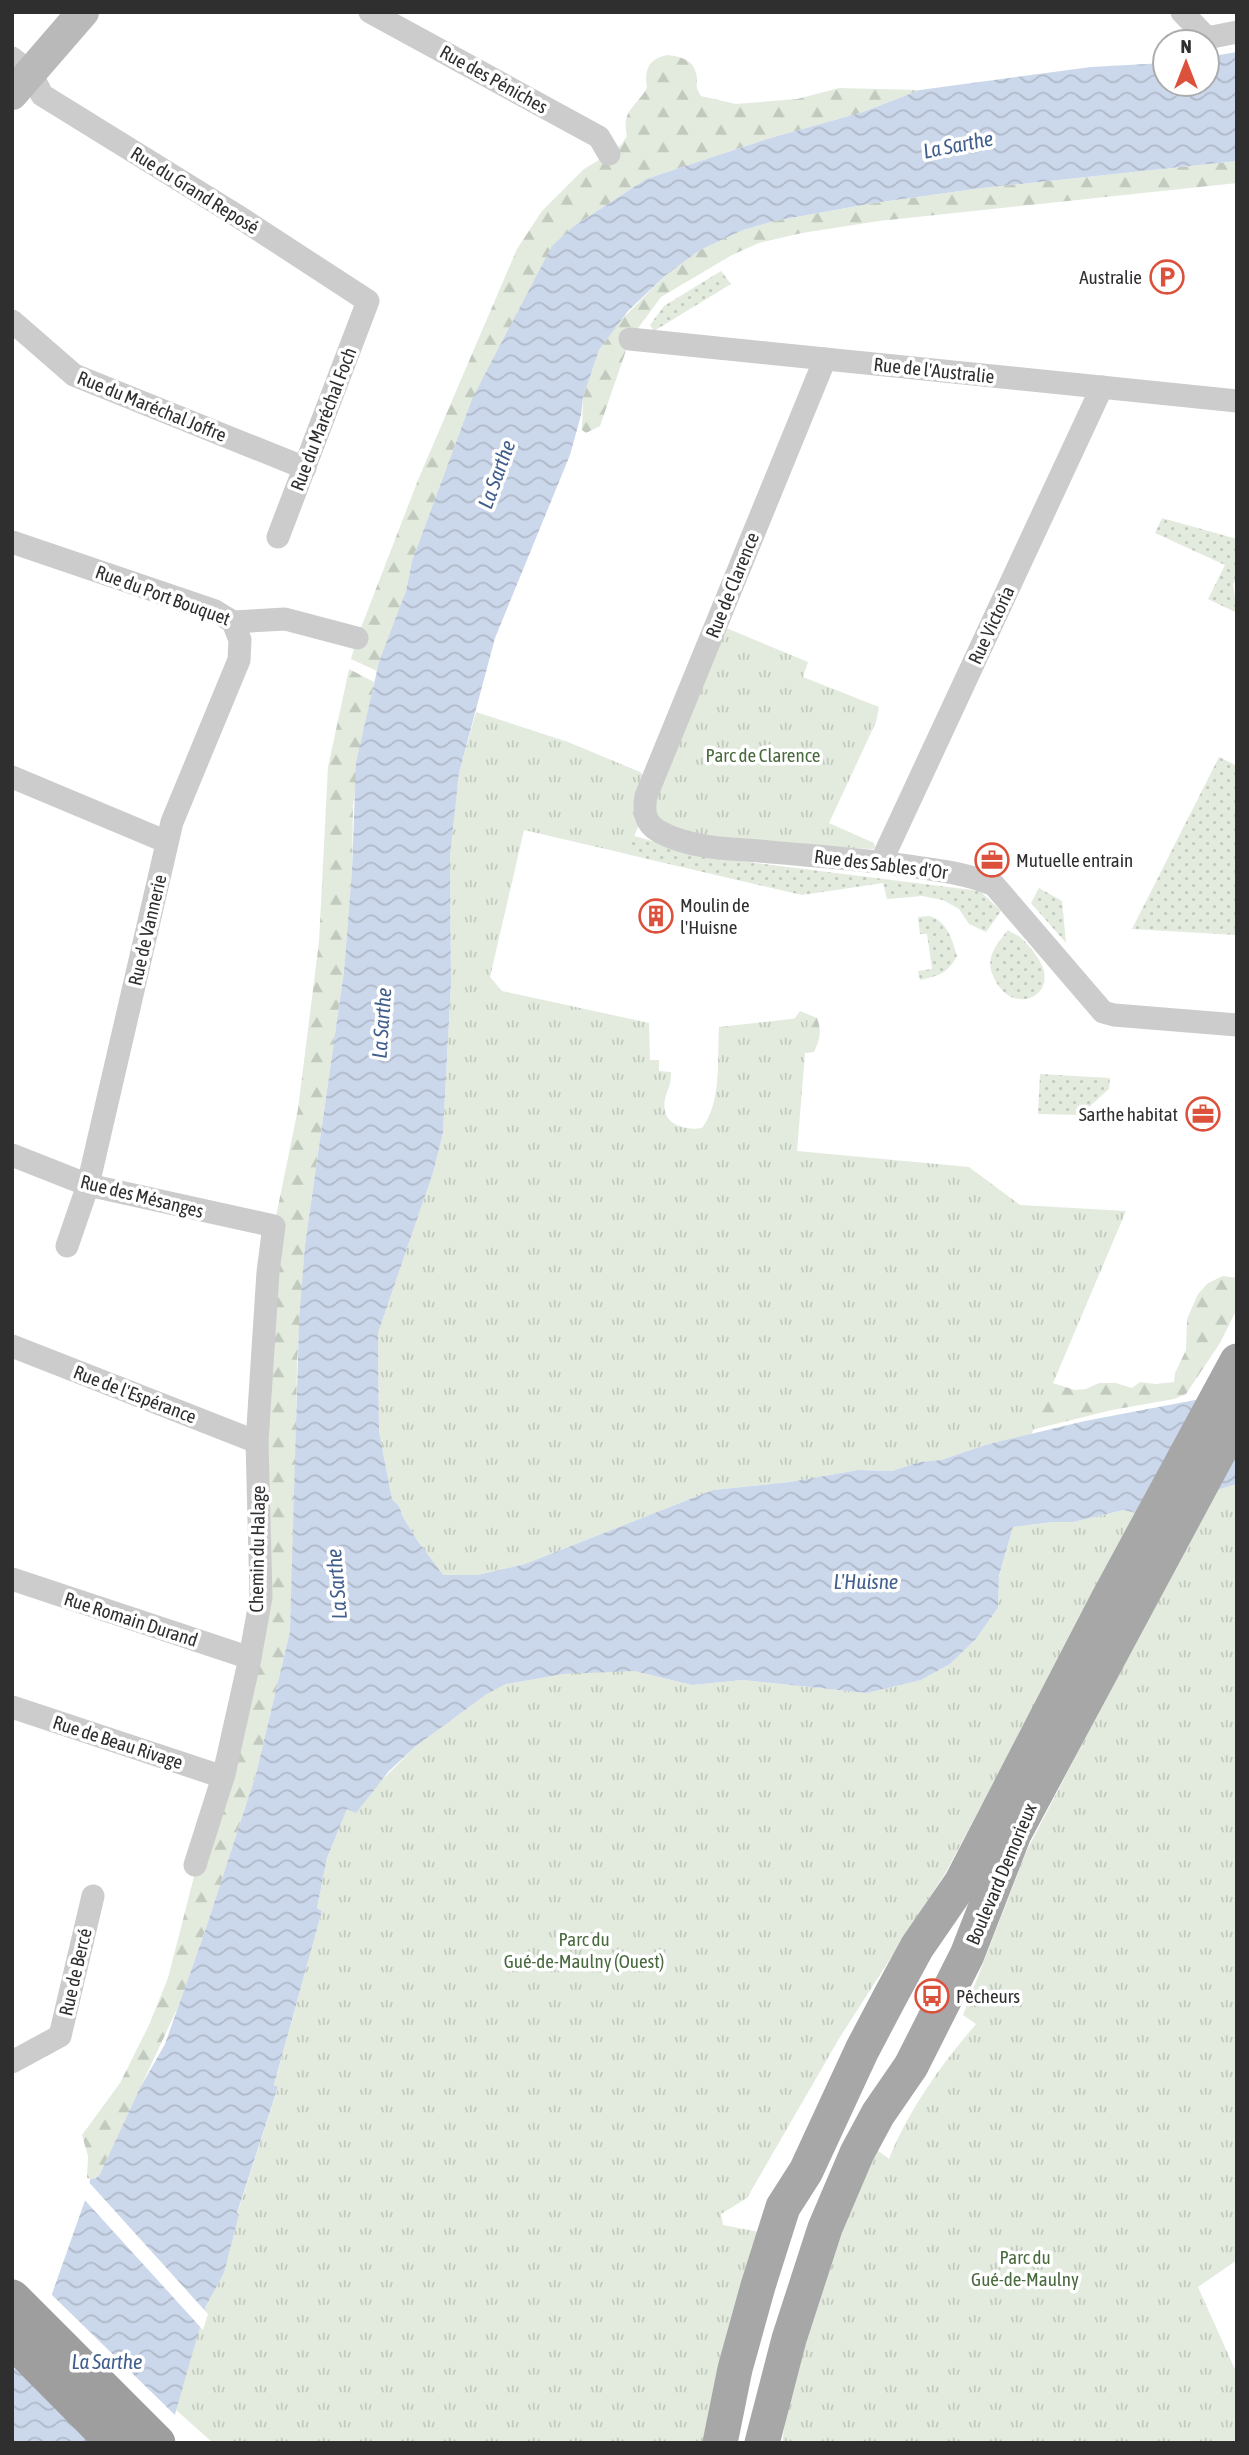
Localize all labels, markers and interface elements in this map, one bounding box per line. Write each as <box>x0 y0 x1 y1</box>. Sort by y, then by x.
north arrow <box>1151 28 1221 98</box>
text: N <box>1180 35 1192 57</box>
street label: Rue des Péniches <box>436 40 552 118</box>
water label: La Sarthe <box>921 125 995 163</box>
street label: Rue du Grand Reposé <box>127 142 263 238</box>
parking icon: Australie <box>1148 258 1186 296</box>
place label: Australie <box>1079 266 1142 288</box>
street label: Rue du Maréchal Foch <box>286 344 360 494</box>
street label: Rue de l'Australie <box>873 353 995 387</box>
street label: Rue du Maréchal Joffre <box>74 366 230 446</box>
water label: La Sarthe <box>473 436 519 512</box>
street label: Rue de Clarence <box>701 529 763 641</box>
street label: Rue du Port Bouquet <box>93 560 233 630</box>
street label: Rue Victoria <box>963 582 1019 668</box>
park label: Parc de Clarence <box>706 744 820 766</box>
office icon: Mutuelle entrain <box>973 841 1011 879</box>
street label: Rue des Sables d'Or <box>813 845 949 883</box>
place label: Mutuelle entrain <box>1016 849 1133 871</box>
street label: Rue de Vannerie <box>124 872 170 988</box>
place label: Moulin de l'Huisne <box>680 894 750 938</box>
building icon: Moulin de l'Huisne <box>637 897 675 935</box>
water label: La Sarthe <box>367 987 395 1059</box>
office icon: Sarthe habitat <box>1184 1095 1222 1133</box>
place label: Sarthe habitat <box>1079 1103 1178 1125</box>
street label: Rue des Mésanges <box>78 1170 206 1222</box>
street label: Rue de l'Espérance <box>71 1360 199 1428</box>
street label: Chemin du Halage <box>245 1485 269 1613</box>
water label: La Sarthe <box>321 1548 351 1620</box>
water label: L'Huisne <box>834 1569 898 1593</box>
street label: Rue Romain Durand <box>61 1587 201 1651</box>
street label: Rue de Beau Rivage <box>50 1711 186 1773</box>
street label: Boulevard Demorieux <box>961 1800 1041 1948</box>
street label: Rue de Bercé <box>54 1926 96 2018</box>
park label: Parc du Gué-de-Maulny (Ouest) <box>504 1928 664 1972</box>
bus stop icon: Pêcheurs <box>913 1977 951 2015</box>
place label: Pêcheurs <box>956 1985 1020 2007</box>
park label: Parc du Gué-de-Maulny <box>971 2246 1079 2290</box>
water label: La Sarthe <box>71 2349 143 2373</box>

